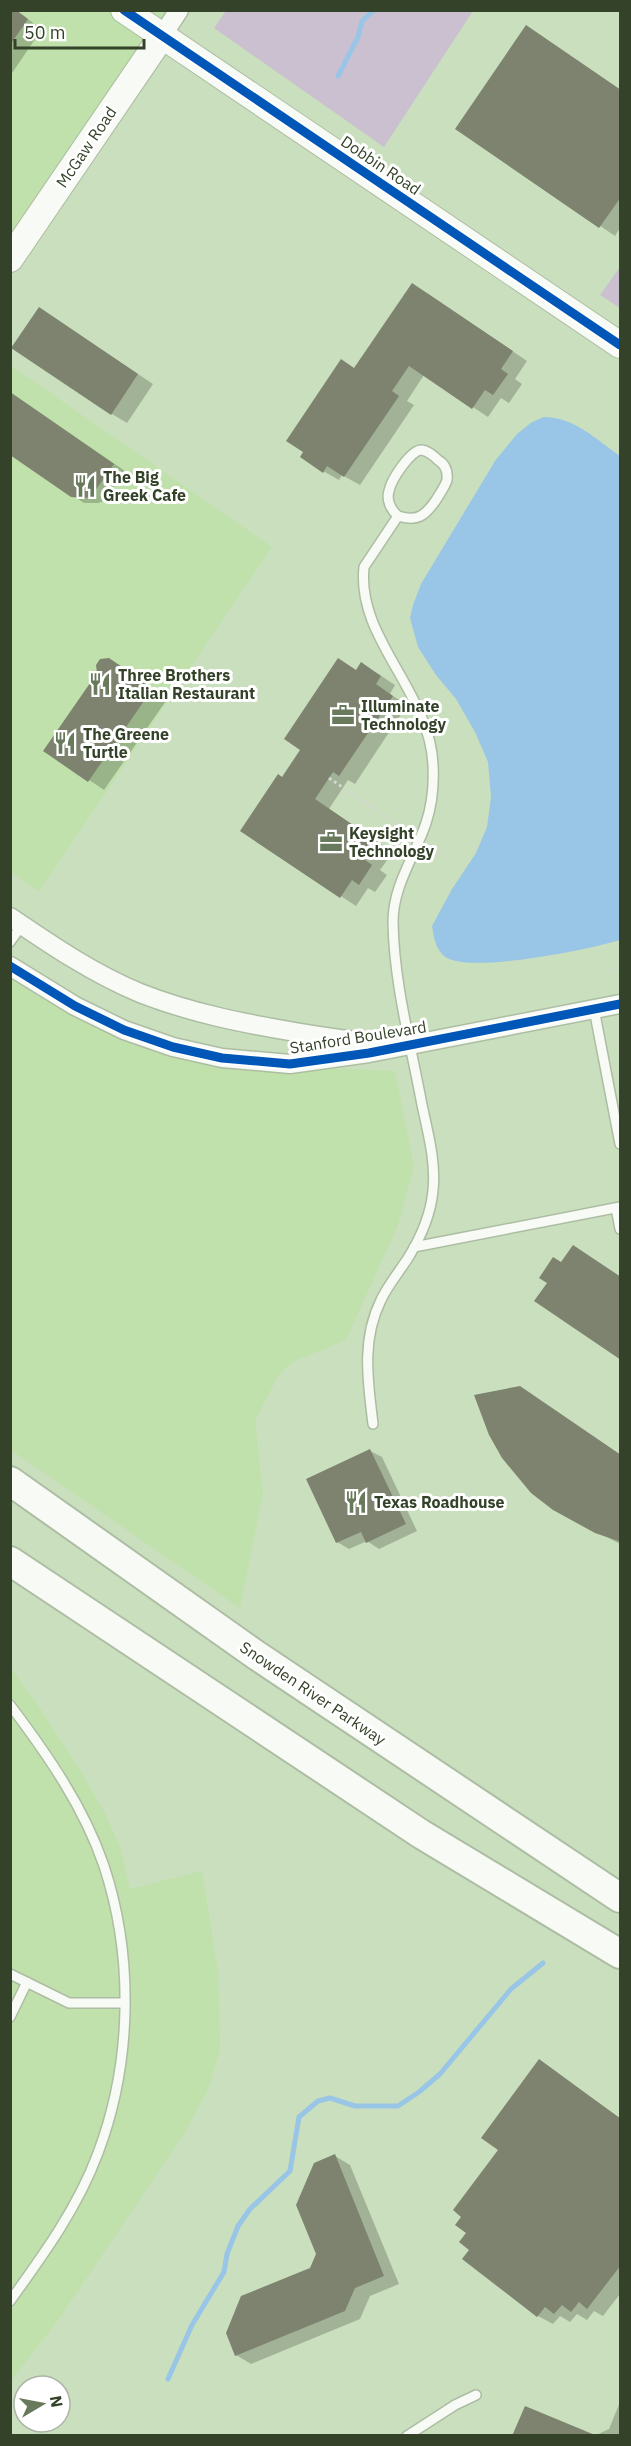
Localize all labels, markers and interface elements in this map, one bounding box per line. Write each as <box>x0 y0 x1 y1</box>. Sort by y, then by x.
scale bar <box>15 12 144 50</box>
text: 50 m <box>24 21 66 44</box>
street label: McGaw Road <box>52 103 120 191</box>
street label: Dobbin Road <box>337 131 425 199</box>
place label: The Big Greek Cafe <box>103 467 186 505</box>
restaurant icon: The Big Greek Cafe <box>72 473 98 499</box>
place label: Three Brothers Italian Restaurant <box>118 665 255 703</box>
restaurant icon: Three Brothers Italian Restaurant <box>87 671 113 697</box>
place label: Illuminate Technology <box>361 696 446 734</box>
office icon: Illuminate Technology <box>330 702 356 728</box>
place label: The Greene Turtle <box>83 724 169 762</box>
restaurant icon: The Greene Turtle <box>52 730 78 756</box>
place label: Keysight Technology <box>349 823 434 861</box>
office icon: Keysight Technology <box>318 829 344 855</box>
street label: Stanford Boulevard <box>288 1016 428 1058</box>
restaurant icon: Texas Roadhouse <box>343 1489 369 1515</box>
place label: Texas Roadhouse <box>374 1492 505 1512</box>
street label: Snowden River Parkway <box>236 1637 390 1749</box>
north arrow <box>12 2374 72 2434</box>
text: N <box>46 2394 68 2409</box>

